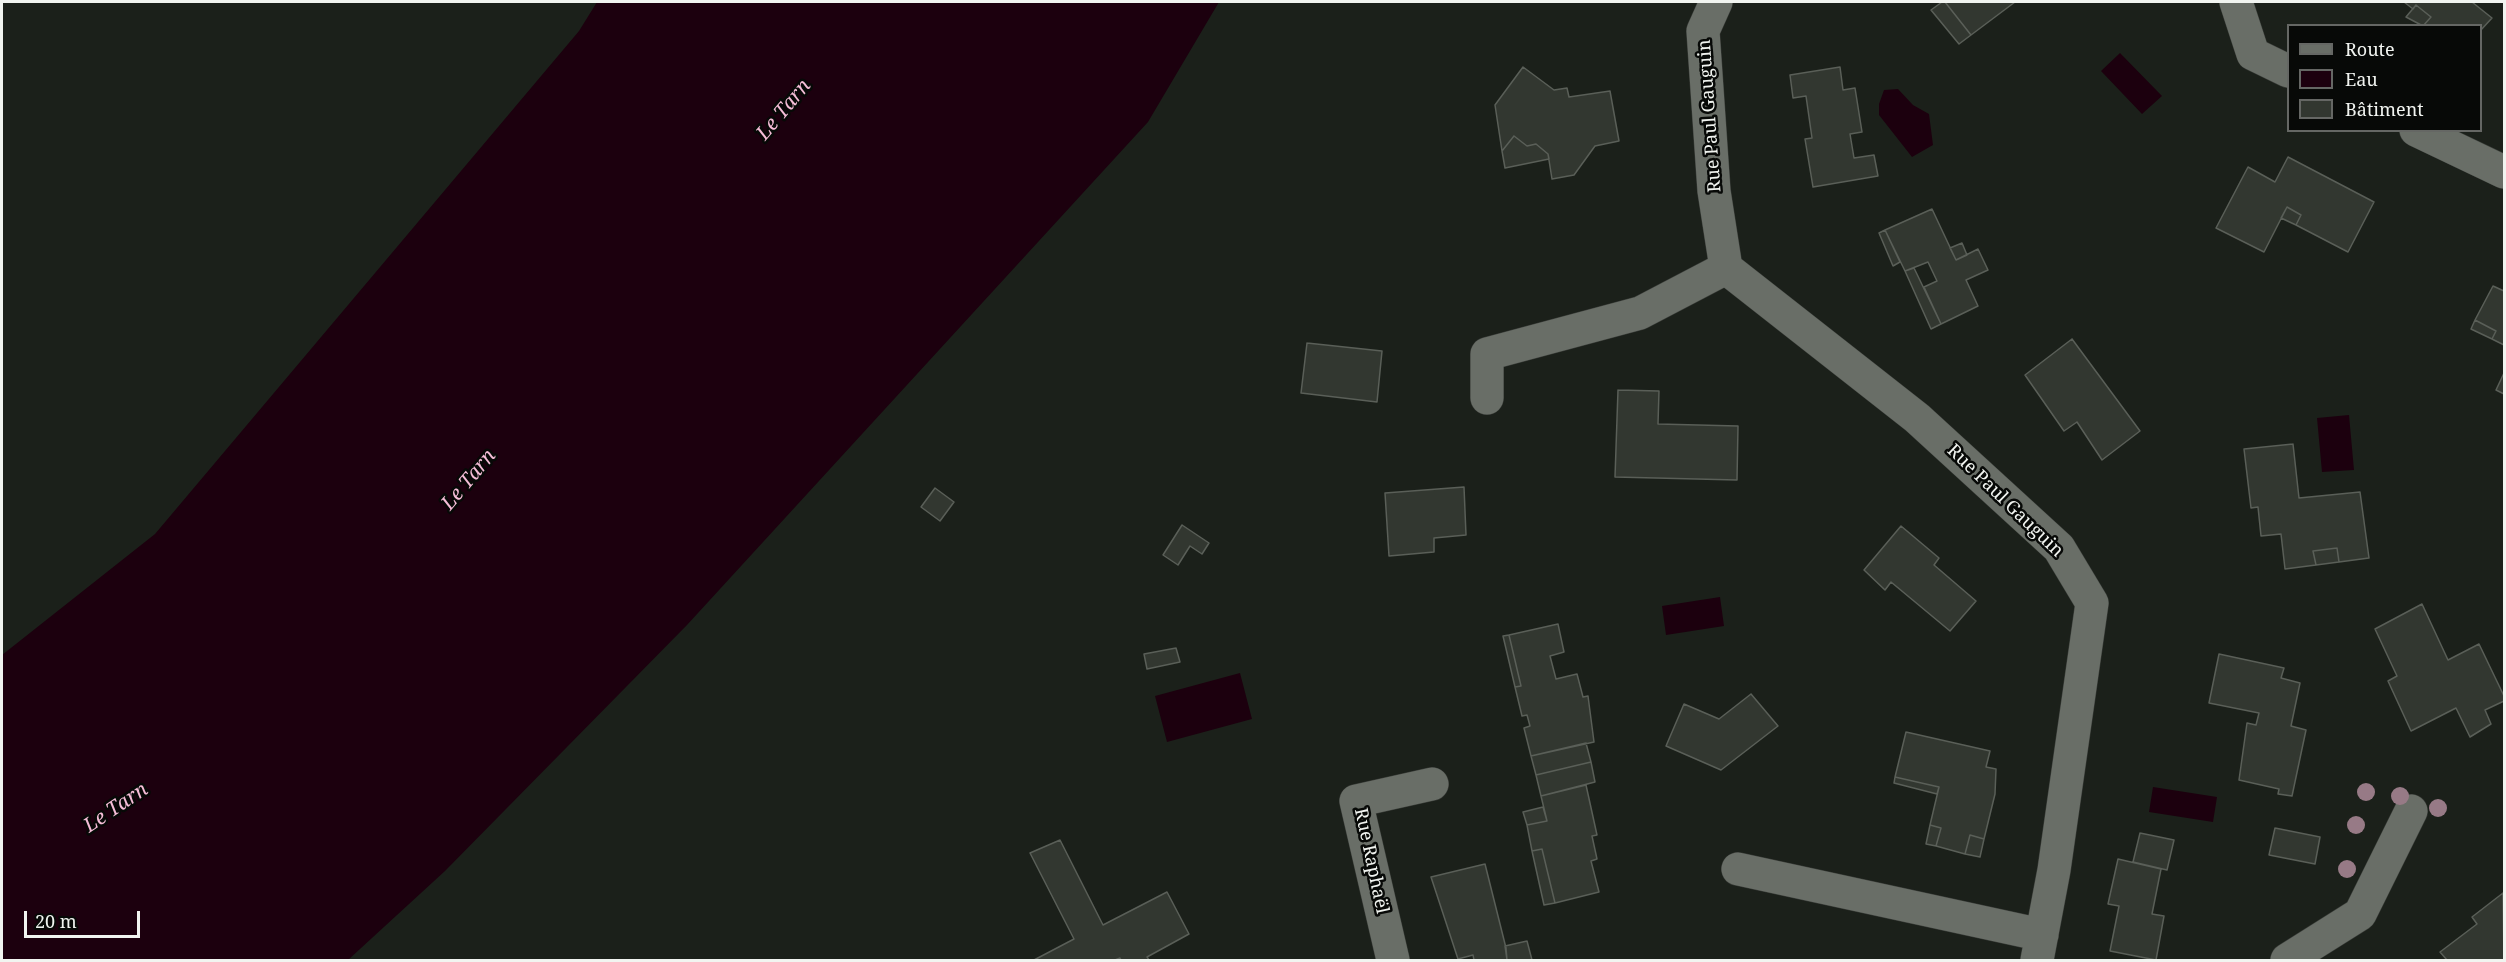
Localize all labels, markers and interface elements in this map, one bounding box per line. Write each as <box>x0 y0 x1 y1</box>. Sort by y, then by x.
legend <box>2287 24 2482 132</box>
text: Route <box>2345 37 2395 61</box>
street label: Rue Paul Gauguin <box>1694 39 1726 193</box>
text: Eau <box>2345 67 2378 91</box>
water label: Le Tarn <box>752 75 816 145</box>
text: Bâtiment <box>2345 97 2424 121</box>
street label: Rue Paul Gauguin <box>1942 440 2068 562</box>
water label: Le Tarn <box>437 445 501 515</box>
water label: Le Tarn <box>79 778 153 838</box>
street label: Rue Raphaël <box>1349 806 1393 916</box>
scale bar <box>27 899 142 937</box>
text: 20 m <box>35 909 77 933</box>

